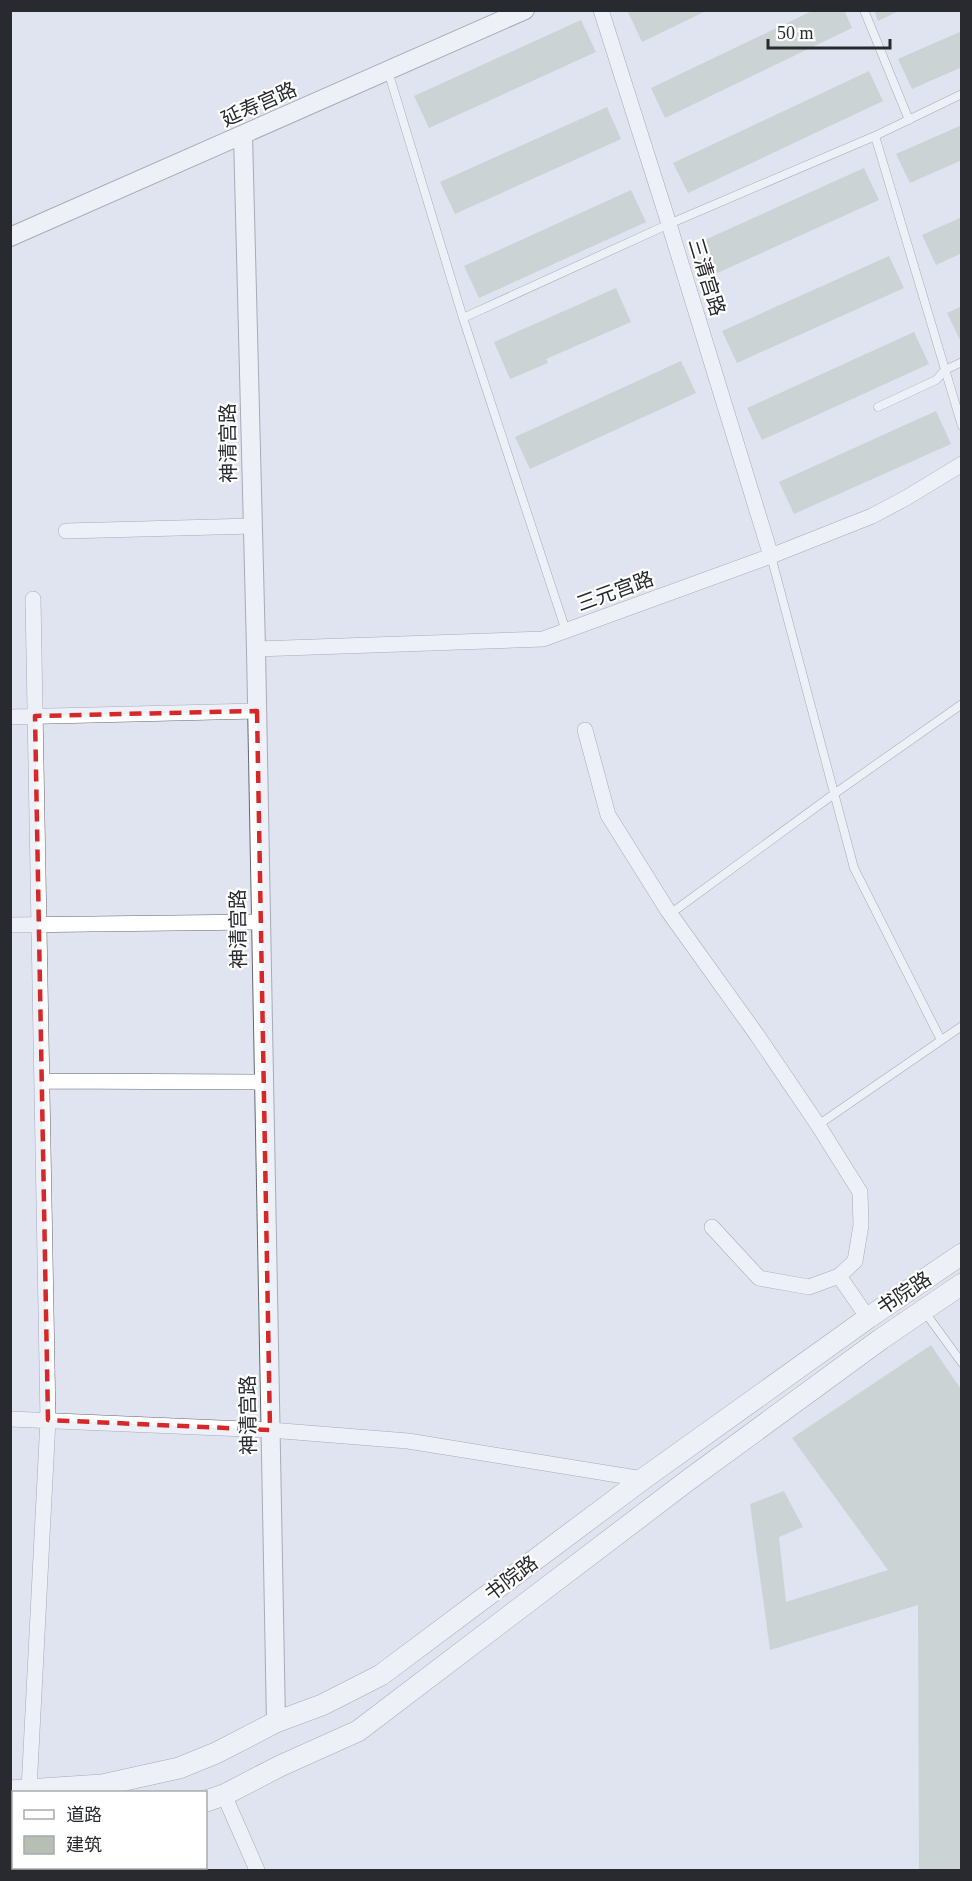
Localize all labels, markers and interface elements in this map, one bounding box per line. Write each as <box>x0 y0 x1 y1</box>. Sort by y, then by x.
scale bar <box>768 12 890 50</box>
text: 50 m <box>777 23 814 43</box>
street label: 延寿宫路 <box>218 78 300 130</box>
street label: 三清宫路 <box>685 236 729 318</box>
street label: 神清宫路 <box>216 403 240 483</box>
street label: 三元宫路 <box>574 567 656 615</box>
street label: 神清宫路 <box>226 889 250 969</box>
street label: 书院路 <box>873 1267 935 1319</box>
street label: 神清宫路 <box>236 1375 260 1455</box>
street label: 书院路 <box>480 1551 542 1605</box>
legend <box>12 1791 207 1869</box>
text: 道路 <box>66 1805 102 1825</box>
text: 建筑 <box>66 1835 102 1855</box>

